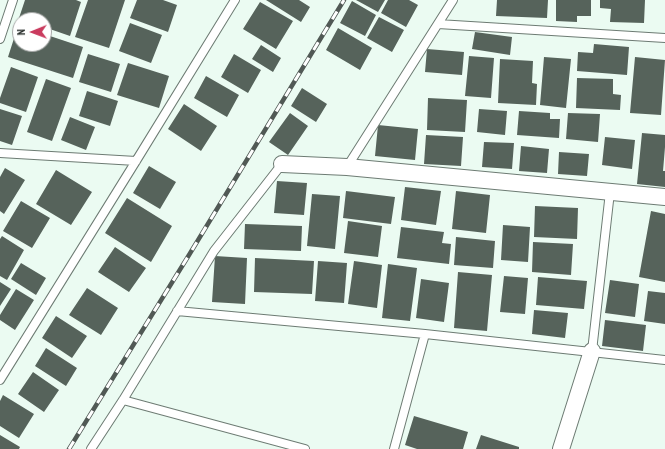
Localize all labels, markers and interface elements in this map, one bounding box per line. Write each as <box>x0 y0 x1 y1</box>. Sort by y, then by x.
north arrow <box>12 12 52 52</box>
text: N <box>14 29 28 35</box>

